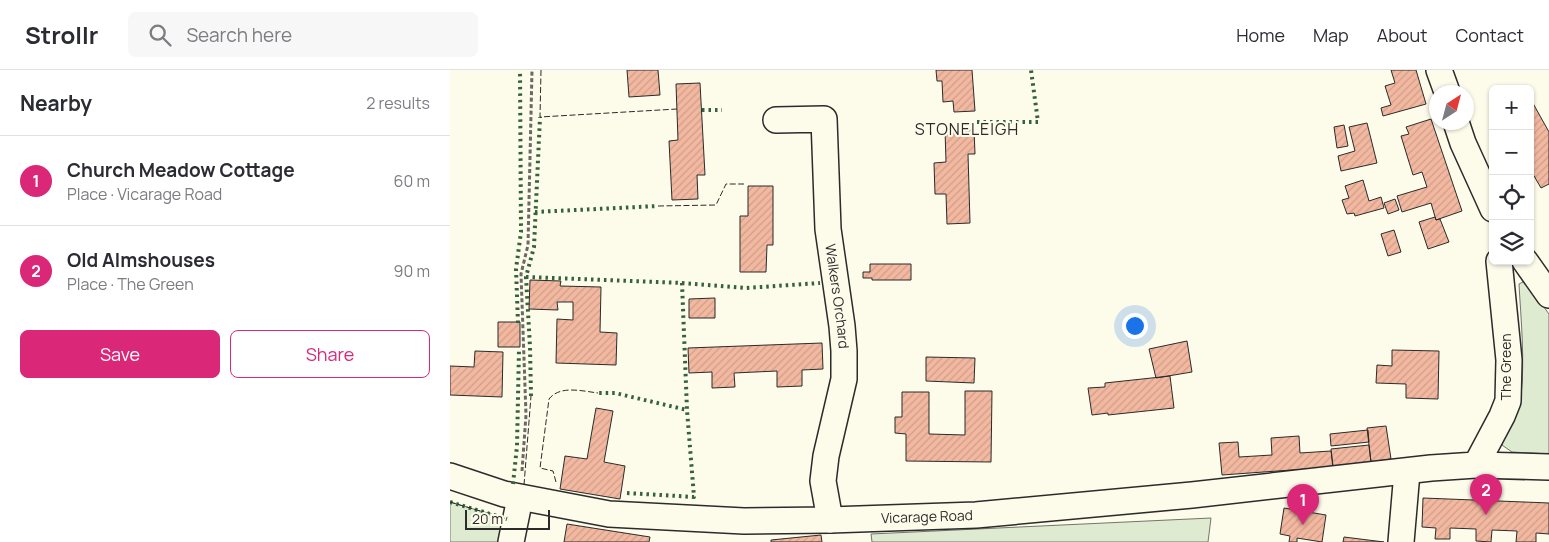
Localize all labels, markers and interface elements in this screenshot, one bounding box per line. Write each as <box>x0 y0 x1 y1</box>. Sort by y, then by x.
search box <box>128 12 478 57</box>
text: Strollr <box>25 18 98 51</box>
icon: search <box>146 21 174 49</box>
text: Search here <box>186 22 292 48</box>
text: Home <box>1236 23 1285 47</box>
text: Map <box>1313 23 1349 47</box>
text: About <box>1377 23 1427 47</box>
text: Contact <box>1455 23 1524 47</box>
north arrow <box>1429 85 1474 130</box>
map controls <box>1489 85 1534 265</box>
button: + <box>1489 85 1534 130</box>
text: Nearby <box>20 89 92 117</box>
text: 2 results <box>366 92 430 114</box>
district label: STONELEIGH <box>915 118 1019 140</box>
button: − <box>1489 130 1534 175</box>
text: Church Meadow Cottage <box>67 157 295 183</box>
text: 1 <box>32 170 40 192</box>
text: 60 m <box>394 170 430 192</box>
button: locate <box>1489 175 1534 220</box>
text: Place · Vicarage Road <box>67 183 222 205</box>
button: layers <box>1489 220 1534 265</box>
street label: Walkers Orchard <box>821 243 854 349</box>
text: Old Almshouses <box>67 247 215 273</box>
text: 2 <box>31 260 41 282</box>
text: 90 m <box>394 260 430 282</box>
text: Place · The Green <box>67 273 194 295</box>
your location <box>1122 313 1148 339</box>
button: Save <box>20 330 220 378</box>
button: Share <box>230 330 430 378</box>
street label: The Green <box>1496 334 1515 400</box>
pin: 2 <box>1470 474 1502 515</box>
pin: 1 <box>1287 484 1319 525</box>
street label: Vicarage Road <box>881 505 973 527</box>
scale bar <box>465 507 550 530</box>
text: 20 m <box>472 509 503 528</box>

